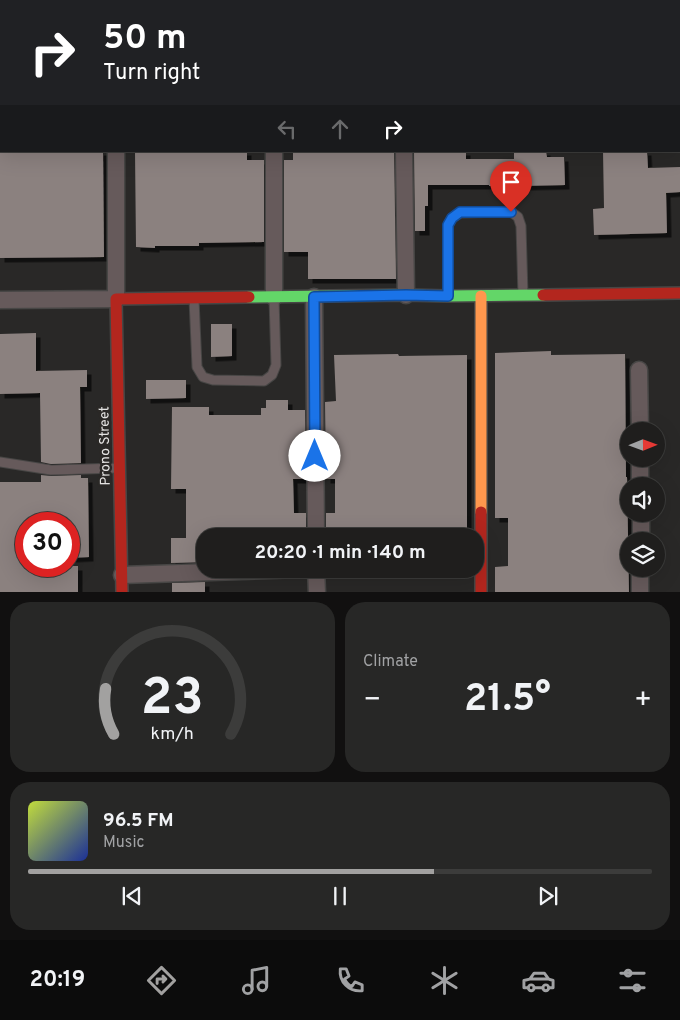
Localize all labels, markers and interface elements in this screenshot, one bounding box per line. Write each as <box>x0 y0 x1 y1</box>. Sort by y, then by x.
text: 50 m <box>103 17 187 61</box>
icon: right <box>20 20 85 85</box>
text: Turn right <box>103 60 200 87</box>
icon: left <box>273 115 301 143</box>
icon: ahead <box>326 115 354 143</box>
icon: right <box>379 115 407 143</box>
pin <box>490 161 532 212</box>
icon: arrive <box>497 168 525 196</box>
street label: Prono Street <box>96 406 115 486</box>
north arrow <box>620 422 665 468</box>
map controls <box>620 422 665 577</box>
position arrow <box>288 429 340 481</box>
button: sound <box>620 477 665 522</box>
speed limit sign: 30 <box>15 512 80 577</box>
button: layers <box>620 532 665 577</box>
text: 20:20 · 1 min · 140 m <box>254 541 426 565</box>
text: Climate <box>363 652 418 672</box>
text: 23 <box>141 667 204 733</box>
text: 21.5° <box>464 676 551 725</box>
text: − <box>363 683 381 719</box>
text: + <box>634 683 652 719</box>
text: km/h <box>151 723 194 746</box>
text: 96.5 FM <box>103 809 174 833</box>
text: Music <box>103 833 144 853</box>
icon: previous <box>118 882 146 910</box>
icon: pause <box>326 882 354 910</box>
icon: next <box>534 882 562 910</box>
icon: directions <box>144 963 179 998</box>
icon: music <box>239 963 274 998</box>
icon: phone <box>333 963 368 998</box>
icon: climate <box>427 963 462 998</box>
icon: car <box>521 963 556 998</box>
icon: filters <box>615 963 650 998</box>
text: 20:19 <box>30 967 85 994</box>

